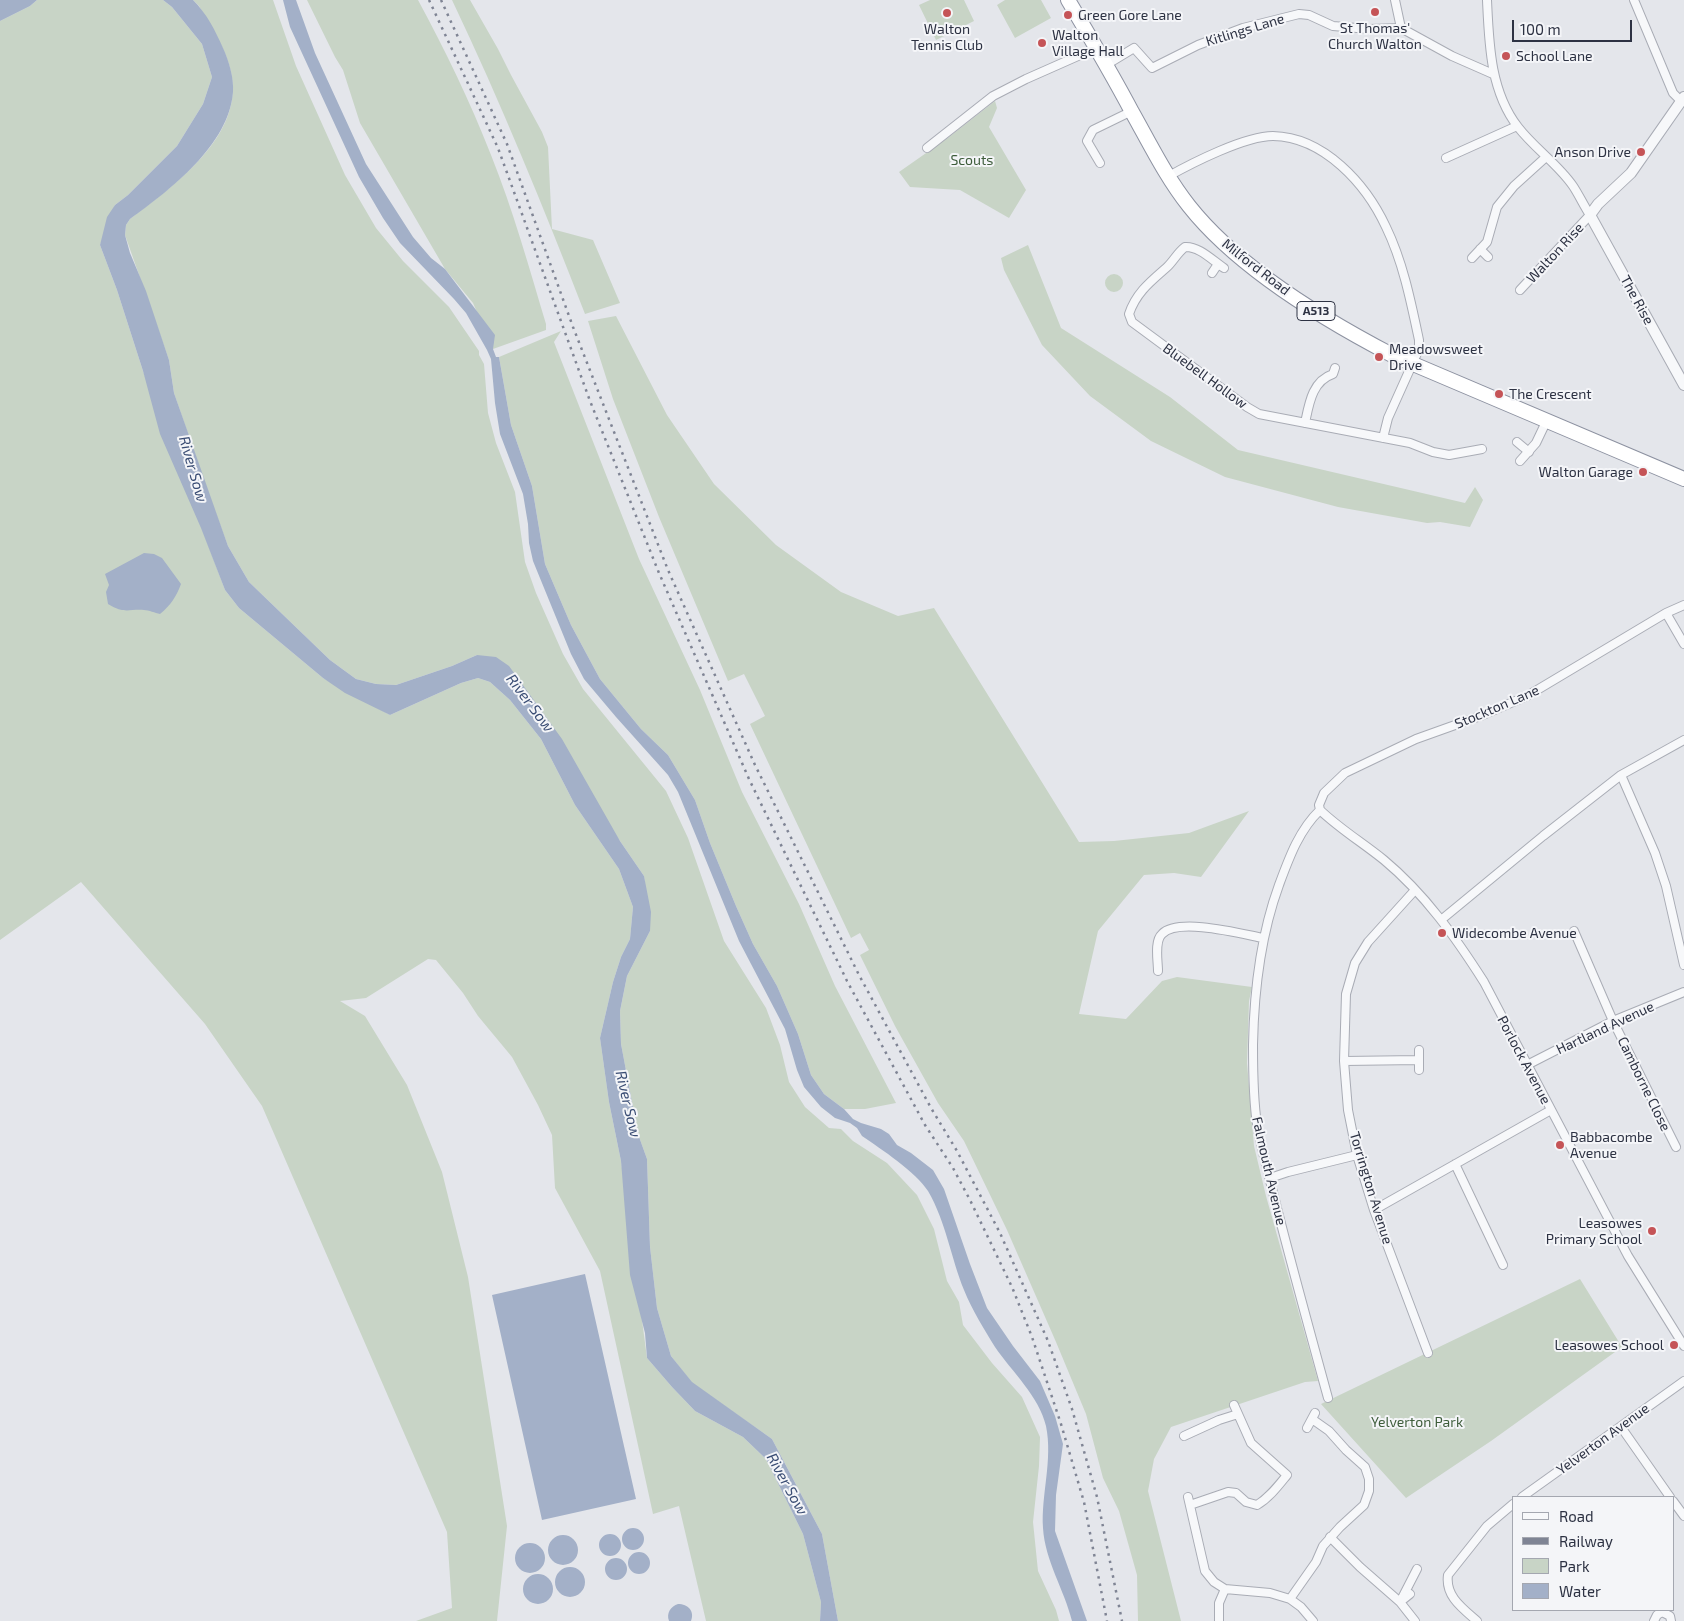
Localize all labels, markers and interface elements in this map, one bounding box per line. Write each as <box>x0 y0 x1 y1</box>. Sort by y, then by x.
marker: St Thomas' Church Walton <box>1369 6 1381 18</box>
marker: Walton Tennis Club <box>941 7 953 19</box>
place label: Green Gore Lane <box>1078 7 1182 23</box>
marker: Green Gore Lane <box>1062 9 1074 21</box>
street label: Kitlings Lane <box>1204 10 1286 50</box>
scale bar <box>1514 10 1634 42</box>
place label: St Thomas' Church Walton <box>1328 20 1422 52</box>
text: 100 m <box>1520 20 1561 38</box>
place label: Walton Tennis Club <box>911 21 983 54</box>
place label: Walton Village Hall <box>1052 27 1124 59</box>
marker: Walton Village Hall <box>1036 37 1048 49</box>
place label: School Lane <box>1516 48 1593 64</box>
marker: School Lane <box>1500 50 1512 62</box>
place label: Anson Drive <box>1555 144 1631 160</box>
marker: Anson Drive <box>1635 146 1647 158</box>
park label: Scouts <box>951 152 993 168</box>
street label: Walton Rise <box>1523 219 1587 287</box>
street label: Milford Road <box>1219 235 1293 299</box>
street label: The Rise <box>1617 272 1657 328</box>
road number: A513 <box>1297 302 1335 321</box>
street label: Bluebell Hollow <box>1159 340 1251 412</box>
place label: Meadowsweet Drive <box>1389 341 1483 374</box>
marker: Meadowsweet Drive <box>1373 351 1385 363</box>
place label: The Crescent <box>1509 386 1592 402</box>
marker: The Crescent <box>1493 388 1505 400</box>
water label: River Sow <box>175 434 211 504</box>
place label: Walton Garage <box>1539 464 1633 480</box>
marker: Walton Garage <box>1637 466 1649 478</box>
water label: River Sow <box>502 670 558 736</box>
street label: Stockton Lane <box>1452 682 1542 732</box>
place label: Widecombe Avenue <box>1452 925 1577 941</box>
marker: Widecombe Avenue <box>1436 927 1448 939</box>
street label: Hartland Avenue <box>1553 998 1657 1058</box>
street label: Porlock Avenue <box>1494 1013 1554 1107</box>
street label: Camborne Close <box>1614 1034 1674 1134</box>
water label: River Sow <box>612 1069 644 1139</box>
street label: Falmouth Avenue <box>1248 1115 1290 1227</box>
place label: Babbacombe Avenue <box>1570 1129 1652 1162</box>
street label: Torrington Avenue <box>1346 1130 1396 1246</box>
marker: Babbacombe Avenue <box>1554 1139 1566 1151</box>
place label: Leasowes Primary School <box>1546 1215 1642 1248</box>
marker: Leasowes Primary School <box>1646 1225 1658 1237</box>
place label: Leasowes School <box>1554 1337 1664 1353</box>
marker: Leasowes School <box>1668 1339 1680 1351</box>
street label: Yelverton Avenue <box>1553 1400 1653 1478</box>
park label: Yelverton Park <box>1371 1414 1463 1430</box>
water label: River Sow <box>763 1450 811 1518</box>
legend <box>1512 1496 1674 1611</box>
text: Road <box>1559 1507 1594 1525</box>
text: Railway <box>1559 1532 1613 1550</box>
text: Park <box>1559 1557 1590 1575</box>
text: Water <box>1559 1582 1601 1600</box>

